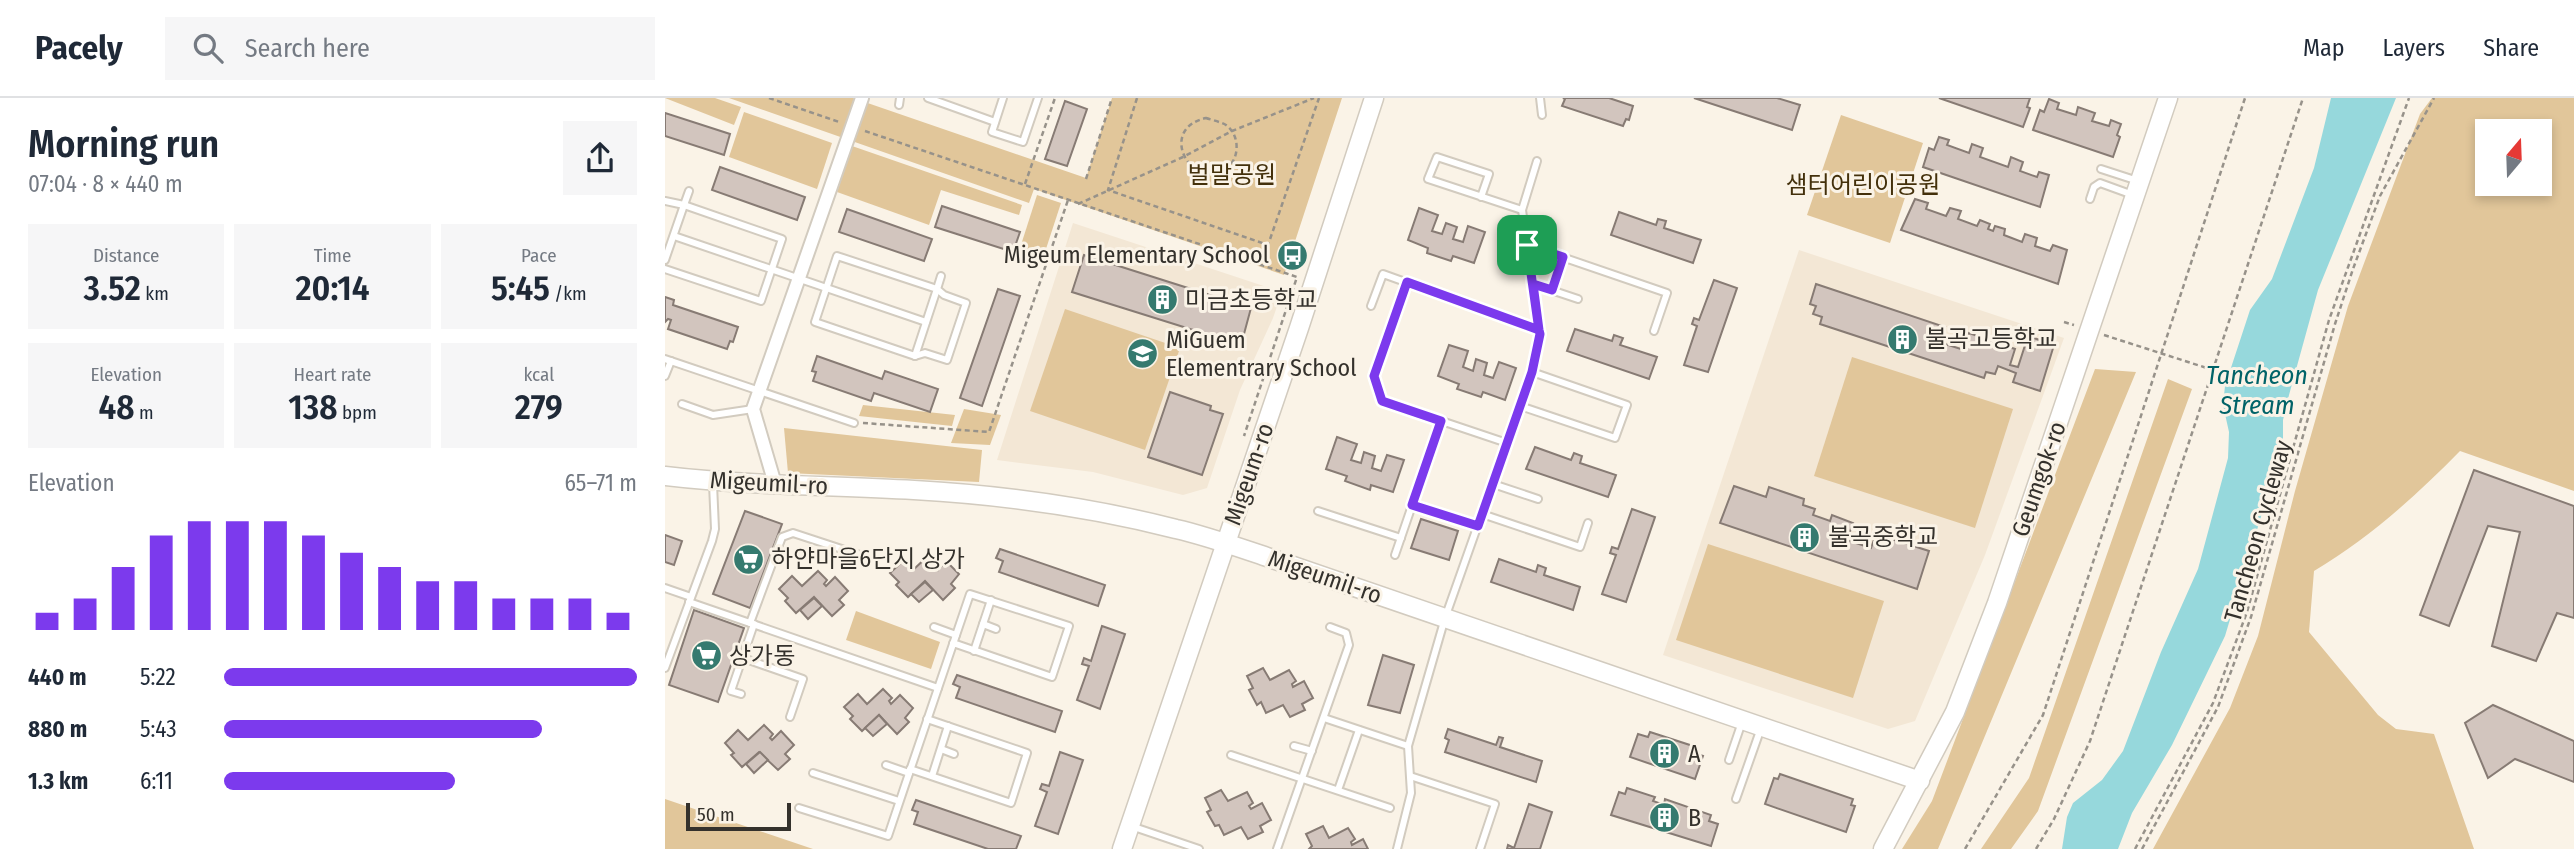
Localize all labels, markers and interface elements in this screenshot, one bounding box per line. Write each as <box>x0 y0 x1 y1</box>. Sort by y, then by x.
search box <box>165 17 655 80</box>
text: Pacely <box>35 28 123 68</box>
icon: search <box>189 29 227 67</box>
text: Search here <box>245 33 370 64</box>
text: Map <box>2303 34 2345 62</box>
text: Layers <box>2383 34 2445 62</box>
text: Share <box>2483 34 2539 62</box>
north arrow <box>2475 119 2551 196</box>
map controls <box>2475 119 2552 196</box>
text: Morning run <box>28 121 219 167</box>
button: share <box>563 121 637 195</box>
park label: 벌말공원 <box>1188 161 1276 189</box>
text: 07:04 · 8 × 440 m <box>28 170 183 198</box>
park label: 샘터어린이공원 <box>1786 171 1940 199</box>
pin <box>1497 215 1557 275</box>
icon: arrive <box>1508 226 1546 264</box>
bus stop icon: Migeum Elementary School <box>1275 238 1309 272</box>
place label: Migeum Elementary School <box>1004 241 1269 269</box>
text: Distance <box>93 244 159 267</box>
text: Time <box>314 244 351 267</box>
text: Pace <box>521 244 557 267</box>
text: 3.52 <box>84 267 141 309</box>
text: 20:14 <box>296 267 369 309</box>
text: 5:45 <box>491 267 550 309</box>
text: km <box>141 282 169 305</box>
text: /km <box>550 282 587 305</box>
building icon: 미금초등학교 <box>1145 283 1179 317</box>
place label: 미금초등학교 <box>1185 286 1317 314</box>
building icon: 불곡고등학교 <box>1885 322 1919 356</box>
place label: 불곡고등학교 <box>1925 325 2057 353</box>
place label: MiGuem Elementrary School <box>1166 326 1357 382</box>
school or university icon: MiGuem Elementrary School <box>1126 337 1160 371</box>
water label: Tancheon Stream <box>2206 360 2308 421</box>
text: Elevation <box>90 363 162 386</box>
text: Heart rate <box>293 363 372 386</box>
text: kcal <box>523 363 554 386</box>
text: 48 <box>99 386 135 428</box>
text: 138 <box>288 386 337 428</box>
text: 279 <box>515 386 563 428</box>
text: m <box>135 401 154 424</box>
text: bpm <box>337 401 377 424</box>
street label: Geumgok-ro <box>2006 418 2072 540</box>
street label: Migeum-ro <box>1218 419 1280 529</box>
street label: Tancheon Cycleway <box>2219 437 2297 625</box>
street label: Migeumil-ro <box>709 466 829 500</box>
text: Elevation <box>28 469 115 497</box>
text: 65–71 m <box>565 469 637 497</box>
building icon: 불곡중학교 <box>1788 520 1822 554</box>
place label: 불곡중학교 <box>1828 523 1938 551</box>
supermarket icon: 하얀마을6단지 상가 <box>731 542 765 576</box>
place label: 하얀마을6단지 상가 <box>771 545 965 573</box>
street label: Migeumil-ro <box>1265 545 1385 609</box>
supermarket icon: 상가동 <box>689 639 723 673</box>
place label: 상가동 <box>729 642 795 670</box>
text: 440 m <box>28 663 87 691</box>
text: 5:22 <box>140 663 176 691</box>
text: 880 m <box>28 715 87 743</box>
text: 5:43 <box>140 715 177 743</box>
building icon: A <box>1648 737 1682 771</box>
place label: A <box>1688 740 1701 768</box>
text: 1.3 km <box>28 767 88 795</box>
text: 6:11 <box>140 767 173 795</box>
scale bar <box>686 800 791 832</box>
building icon: B <box>1648 801 1682 835</box>
text: 50 m <box>697 803 735 826</box>
place label: B <box>1688 804 1701 832</box>

